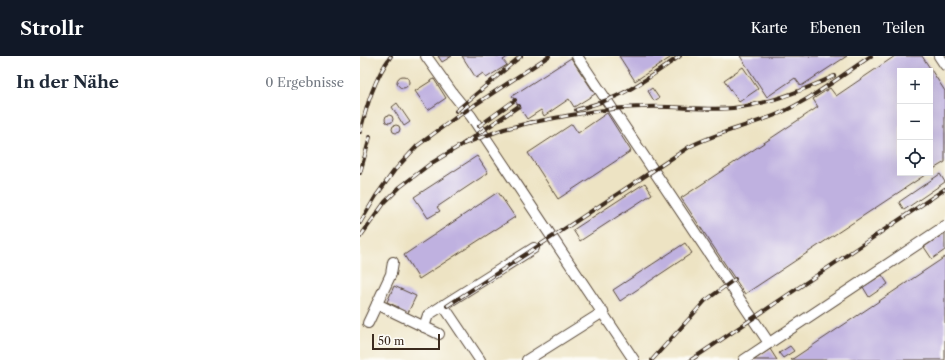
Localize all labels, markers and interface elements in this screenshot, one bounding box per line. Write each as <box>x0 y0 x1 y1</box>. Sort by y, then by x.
text: Strollr <box>20 17 84 40</box>
text: Karte <box>751 19 788 37</box>
text: Ebenen <box>810 19 861 37</box>
text: Teilen <box>883 19 925 37</box>
map controls <box>897 68 933 176</box>
button: + <box>897 68 933 104</box>
text: In der Nähe <box>16 72 119 92</box>
text: 0 Ergebnisse <box>265 74 344 90</box>
button: − <box>897 104 933 140</box>
button: locate <box>897 140 933 176</box>
scale bar <box>372 332 440 351</box>
text: 50 m <box>378 334 404 348</box>

